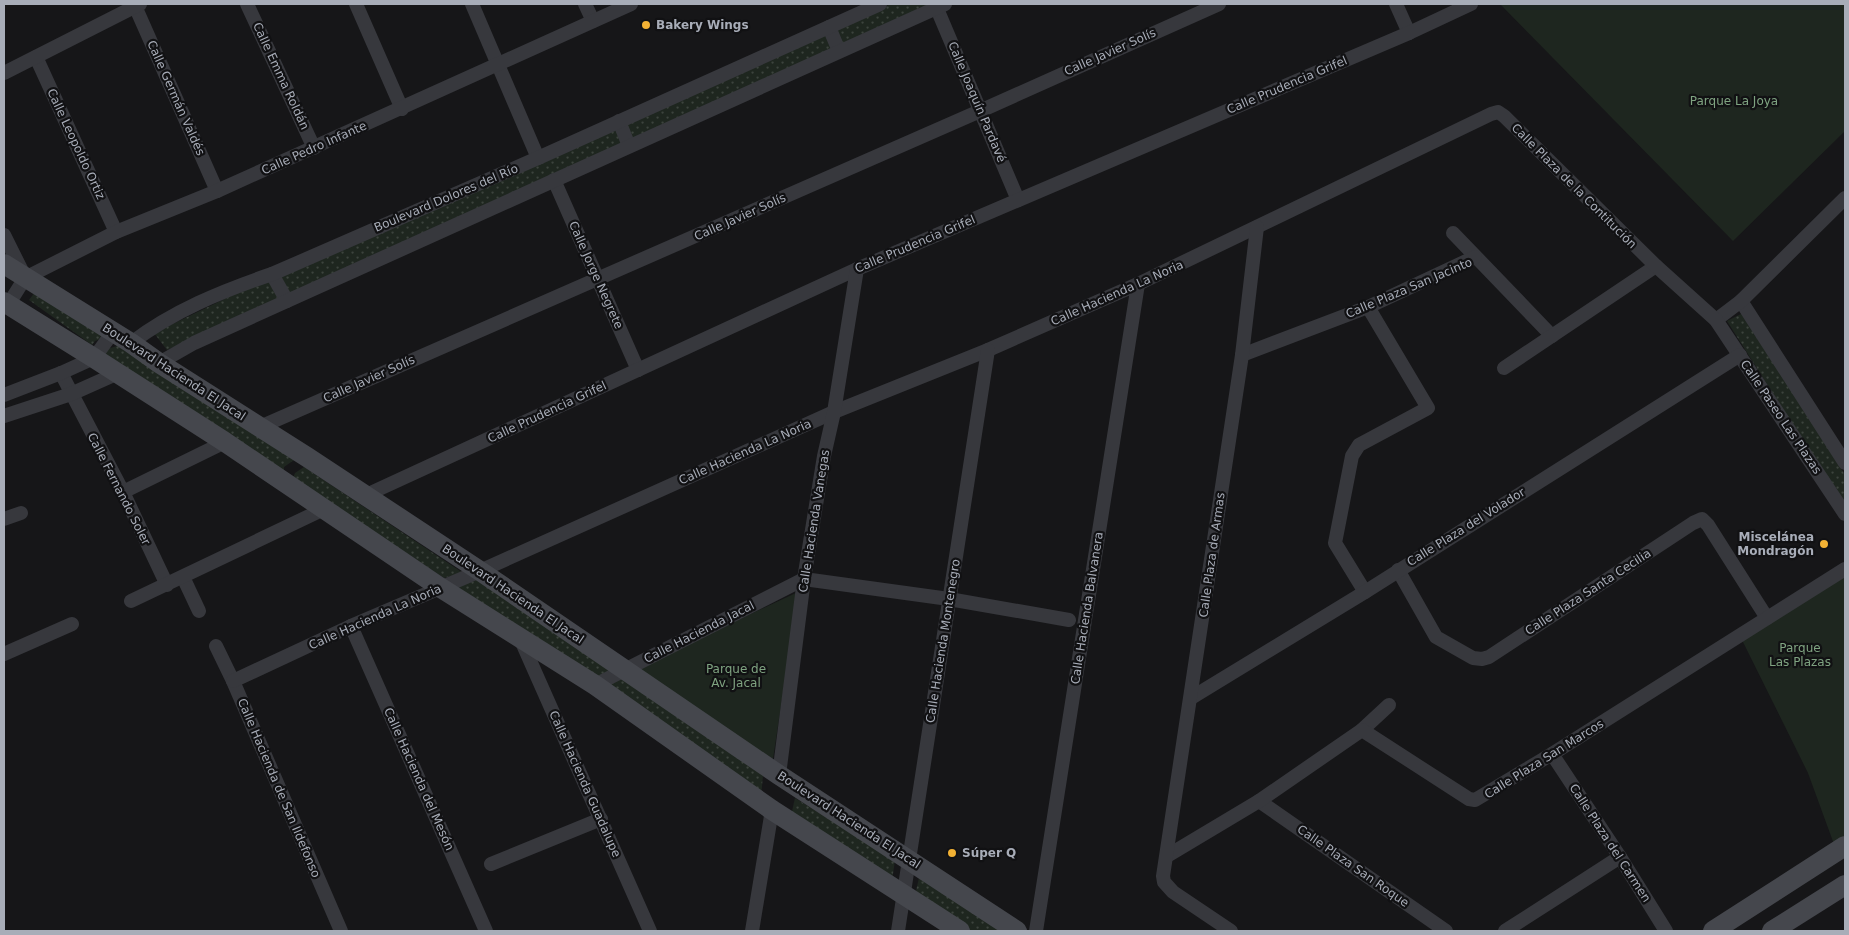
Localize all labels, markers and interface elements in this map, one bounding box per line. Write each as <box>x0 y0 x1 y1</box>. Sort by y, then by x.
place label: Bakery Wings <box>656 18 749 32</box>
marker: Bakery Wings <box>640 19 652 31</box>
street label: Calle Emma Roldán <box>250 20 312 132</box>
street label: Calle Javier Solís <box>1062 25 1158 79</box>
street label: Calle Germán Valdés <box>144 38 208 158</box>
street label: Calle Joaquín Pardavé <box>945 39 1009 165</box>
street label: Calle Prudencia Grifel <box>1225 53 1349 117</box>
street label: Calle Leopoldo Ortiz <box>44 86 108 202</box>
park label: Parque La Joya <box>1690 94 1778 108</box>
street label: Calle Pedro Infante <box>259 118 369 178</box>
street label: Calle Plaza de la Contitución <box>1509 121 1639 251</box>
street label: Boulevard Dolores del Río <box>372 161 520 235</box>
street label: Calle Javier Solís <box>692 190 788 244</box>
street label: Calle Prudencia Grifel <box>853 212 977 276</box>
street label: Calle Jorge Negrete <box>566 219 626 331</box>
street label: Calle Plaza San Jacinto <box>1344 255 1474 321</box>
street label: Calle Hacienda La Noria <box>1049 257 1185 329</box>
street label: Boulevard Hacienda El Jacal <box>100 321 248 423</box>
street label: Calle Javier Solís <box>321 352 417 406</box>
street label: Calle Paseo Las Plazas <box>1738 357 1824 477</box>
street label: Calle Prudencia Grifel <box>485 378 609 446</box>
street label: Calle Hacienda La Noria <box>677 416 813 488</box>
street label: Calle Fernando Soler <box>85 431 153 547</box>
street label: Calle Hacienda Vanegas <box>796 449 832 593</box>
street label: Calle Plaza del Volador <box>1404 485 1528 569</box>
street label: Calle Plaza de Armas <box>1196 492 1228 618</box>
place label: Miscelánea Mondragón <box>1737 530 1814 558</box>
street label: Calle Hacienda Balvanera <box>1068 531 1106 685</box>
marker: Miscelánea Mondragón <box>1818 538 1830 550</box>
street label: Boulevard Hacienda El Jacal <box>440 541 586 647</box>
street label: Calle Plaza Santa Cecilia <box>1522 546 1654 638</box>
street label: Calle Hacienda Montenegro <box>923 558 963 724</box>
street label: Calle Hacienda La Noria <box>307 581 443 653</box>
street label: Calle Hacienda Jacal <box>642 598 756 666</box>
park label: Parque Las Plazas <box>1769 641 1831 669</box>
park label: Parque de Av. Jacal <box>706 662 766 690</box>
street label: Calle Hacienda de San Ildefonso <box>235 696 323 880</box>
street label: Calle Hacienda del Mesón <box>381 705 457 853</box>
street label: Calle Hacienda Guadalupe <box>546 709 624 859</box>
street label: Calle Plaza San Marcos <box>1482 717 1606 801</box>
street label: Boulevard Hacienda El Jacal <box>775 769 923 871</box>
street label: Calle Plaza del Carmen <box>1566 781 1654 905</box>
street label: Calle Plaza San Roque <box>1294 822 1412 910</box>
place label: Súper Q <box>962 846 1016 860</box>
marker: Súper Q <box>946 847 958 859</box>

